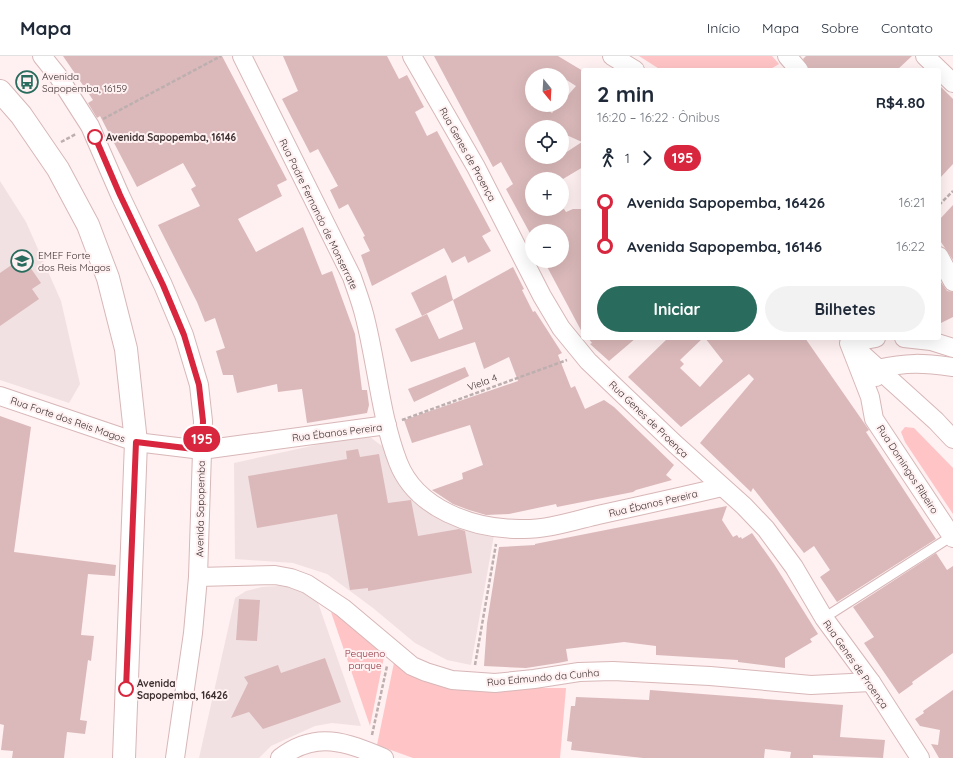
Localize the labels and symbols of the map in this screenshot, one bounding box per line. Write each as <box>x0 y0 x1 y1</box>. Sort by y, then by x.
north arrow <box>525 68 569 112</box>
bus stop icon: Avenida Sapopemba, 16159 <box>14 69 40 95</box>
place label: Avenida Sapopemba, 16159 <box>42 70 128 95</box>
street label: Rua Genes de Proença <box>436 105 499 203</box>
marker: Avenida Sapopemba, 16146 <box>87 129 103 145</box>
place label: Avenida Sapopemba, 16146 <box>106 131 237 144</box>
street label: Rua Padre Fernando de Monserrate <box>276 137 361 292</box>
school or university icon: EMEF Forte dos Reis Magos <box>9 248 35 274</box>
place label: EMEF Forte dos Reis Magos <box>38 249 111 274</box>
street label: Viela 4 <box>465 371 499 394</box>
street label: Rua Genes de Proença <box>606 378 691 461</box>
street label: Rua Forte dos Reis Magos <box>9 394 127 445</box>
street label: Rua Ébanos Pereira <box>291 421 383 444</box>
street label: Rua Domingos Ribeiro <box>874 422 941 516</box>
line badge: 195 <box>179 426 225 452</box>
street label: Avenida Sapopemba <box>193 461 208 557</box>
street label: Rua Ébanos Pereira <box>607 487 699 520</box>
street label: Rua Genes de Proença <box>820 617 891 711</box>
park label: Pequeno parque <box>345 647 385 672</box>
street label: Rua Edmundo da Cunha <box>486 666 600 689</box>
place label: Avenida Sapopemba, 16426 <box>137 677 228 702</box>
marker: Avenida Sapopemba, 16426 <box>118 681 134 697</box>

